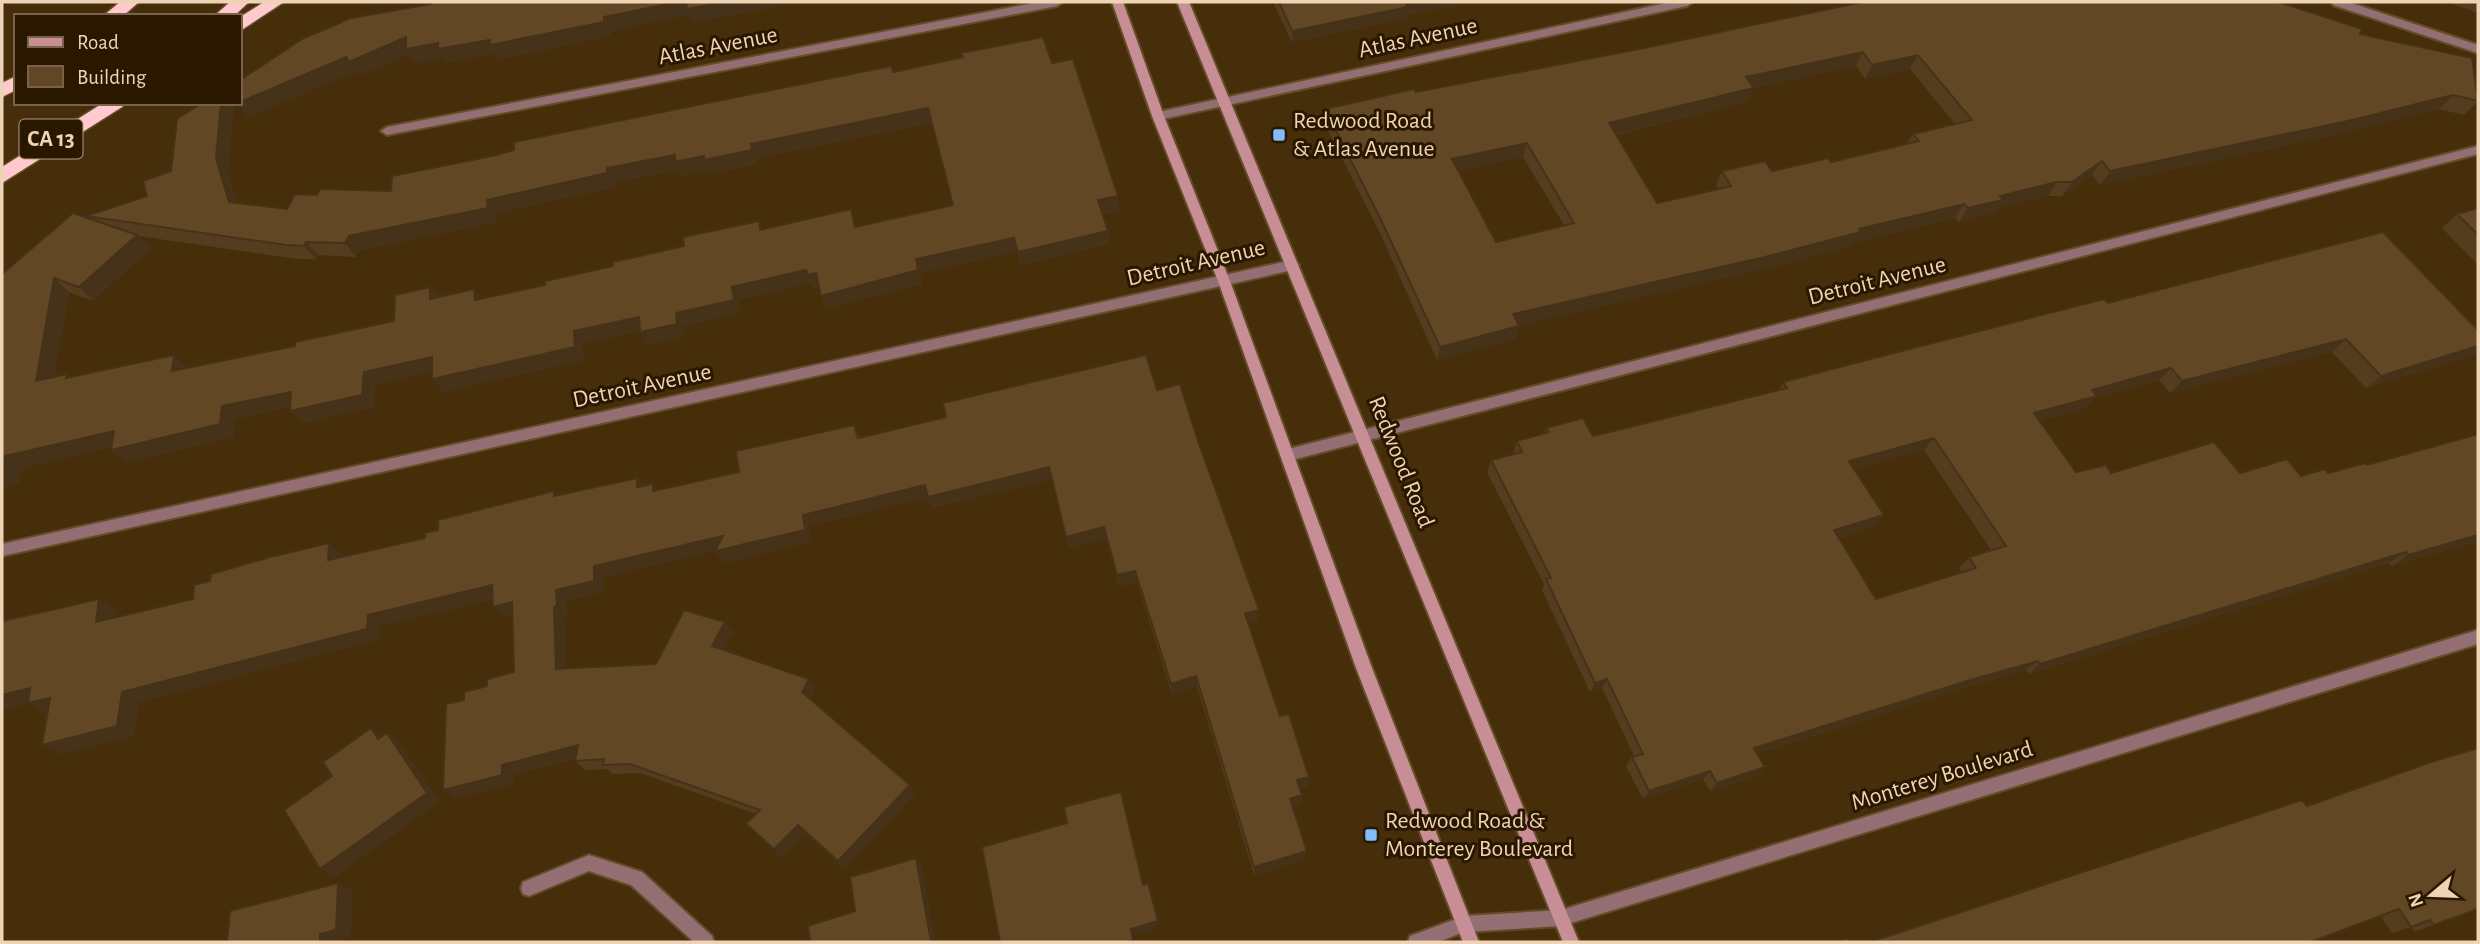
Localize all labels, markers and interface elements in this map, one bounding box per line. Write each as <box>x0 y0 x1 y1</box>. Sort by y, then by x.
legend <box>14 14 242 105</box>
street label: Atlas Avenue <box>1356 14 1480 62</box>
street label: Atlas Avenue <box>656 23 780 69</box>
text: Road <box>77 32 119 53</box>
text: Building <box>77 67 147 88</box>
place label: Redwood Road & Atlas Avenue <box>1293 109 1434 161</box>
road number: CA 13 <box>20 120 82 158</box>
marker: Redwood Road & Atlas Avenue <box>1271 127 1287 143</box>
street label: Detroit Avenue <box>1125 235 1267 291</box>
street label: Detroit Avenue <box>1806 252 1948 310</box>
street label: Detroit Avenue <box>570 360 714 412</box>
street label: Redwood Road <box>1364 393 1438 531</box>
street label: Monterey Boulevard <box>1848 737 2036 815</box>
place label: Redwood Road & Monterey Boulevard <box>1385 809 1573 861</box>
marker: Redwood Road & Monterey Boulevard <box>1363 827 1379 843</box>
north arrow <box>2396 860 2466 930</box>
text: N <box>2405 891 2427 909</box>

